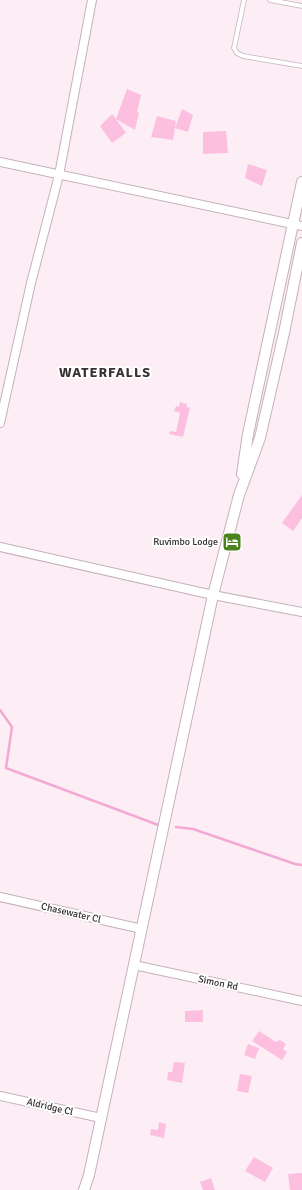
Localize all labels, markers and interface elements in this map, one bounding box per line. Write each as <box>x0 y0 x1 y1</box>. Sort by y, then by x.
district label: WATERFALLS <box>59 364 151 381</box>
hotel icon: Ruvimbo Lodge <box>221 531 243 553</box>
place label: Ruvimbo Lodge <box>153 536 218 548</box>
street label: Chasewater Cl <box>40 900 102 926</box>
street label: Simon Rd <box>197 973 239 993</box>
street label: Aldridge Cl <box>26 1096 75 1118</box>

